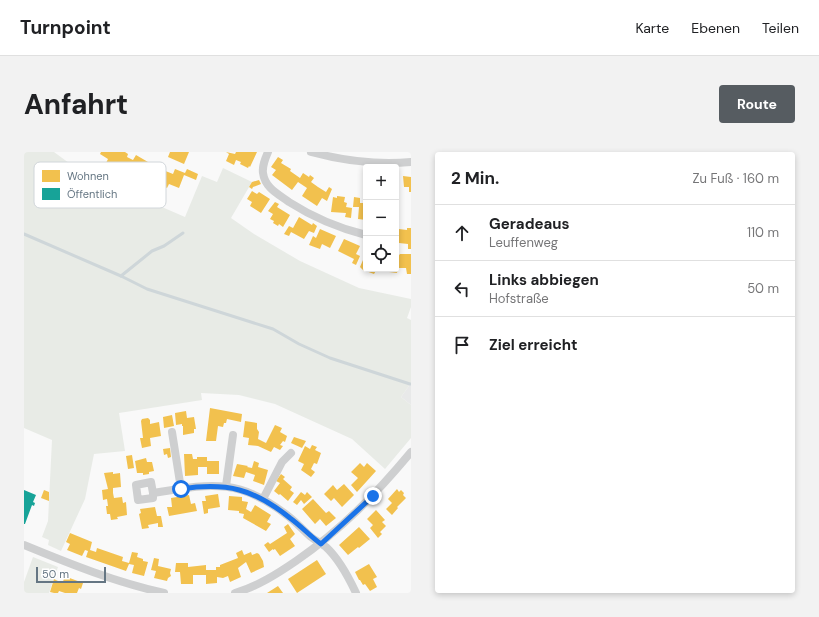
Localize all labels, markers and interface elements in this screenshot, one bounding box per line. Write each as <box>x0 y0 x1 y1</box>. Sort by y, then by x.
text: Turnpoint <box>20 15 111 40</box>
text: Karte <box>635 19 669 37</box>
text: Ebenen <box>691 19 740 37</box>
text: Teilen <box>762 19 799 37</box>
button: Route <box>719 85 795 123</box>
text: Anfahrt <box>24 86 128 123</box>
legend <box>34 162 166 208</box>
map controls <box>363 164 399 272</box>
button: + <box>363 164 399 200</box>
text: 2 Min. <box>451 167 499 189</box>
text: Wohnen <box>67 169 109 183</box>
text: Zu Fuß · 160 m <box>692 170 779 187</box>
text: Öffentlich <box>67 187 117 201</box>
button: − <box>363 200 399 236</box>
text: Geradeaus <box>489 214 570 234</box>
icon: ahead <box>451 222 473 244</box>
text: 110 m <box>747 224 779 241</box>
text: Leuffenweg <box>489 234 558 251</box>
button: locate <box>363 236 399 272</box>
text: Links abbiegen <box>489 270 599 290</box>
icon: left <box>451 278 473 300</box>
text: 50 m <box>747 280 779 297</box>
text: Hofstraße <box>489 290 549 307</box>
icon: arrive <box>451 334 473 356</box>
text: Ziel erreicht <box>489 335 578 355</box>
route start <box>172 480 190 498</box>
route end <box>364 487 382 505</box>
scale bar <box>36 565 106 584</box>
text: 50 m <box>42 567 69 581</box>

